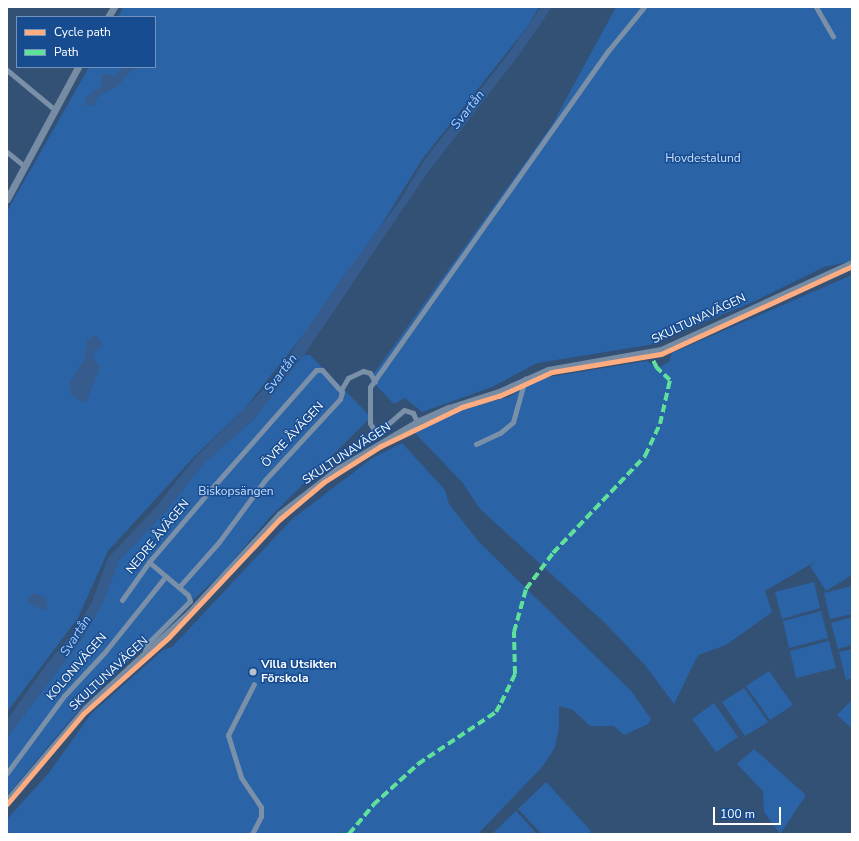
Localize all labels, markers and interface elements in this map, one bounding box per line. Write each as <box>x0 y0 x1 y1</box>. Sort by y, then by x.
legend <box>16 16 156 68</box>
text: Cycle path <box>54 24 111 40</box>
text: Path <box>54 44 79 60</box>
water label: Svartån <box>448 87 488 133</box>
park label: Hovdestalund <box>665 152 741 166</box>
street label: SKULTUNAVÄGEN <box>650 291 748 347</box>
water label: Svartån <box>261 351 301 397</box>
street label: ÖVRE ÅVÄGEN <box>259 399 327 471</box>
street label: SKULTUNAVÄGEN <box>300 420 394 488</box>
park label: Biskopsängen <box>198 485 274 499</box>
street label: NEDRE ÅVÄGEN <box>124 497 192 577</box>
water label: Svartån <box>57 613 95 659</box>
street label: KOLONIVÄGEN <box>44 630 110 704</box>
street label: SKULTUNAVÄGEN <box>67 634 151 714</box>
place label: Villa Utsikten Förskola <box>261 658 337 686</box>
marker: Villa Utsikten Förskola <box>248 667 258 677</box>
scale bar <box>715 799 783 825</box>
text: 100 m <box>720 806 755 822</box>

